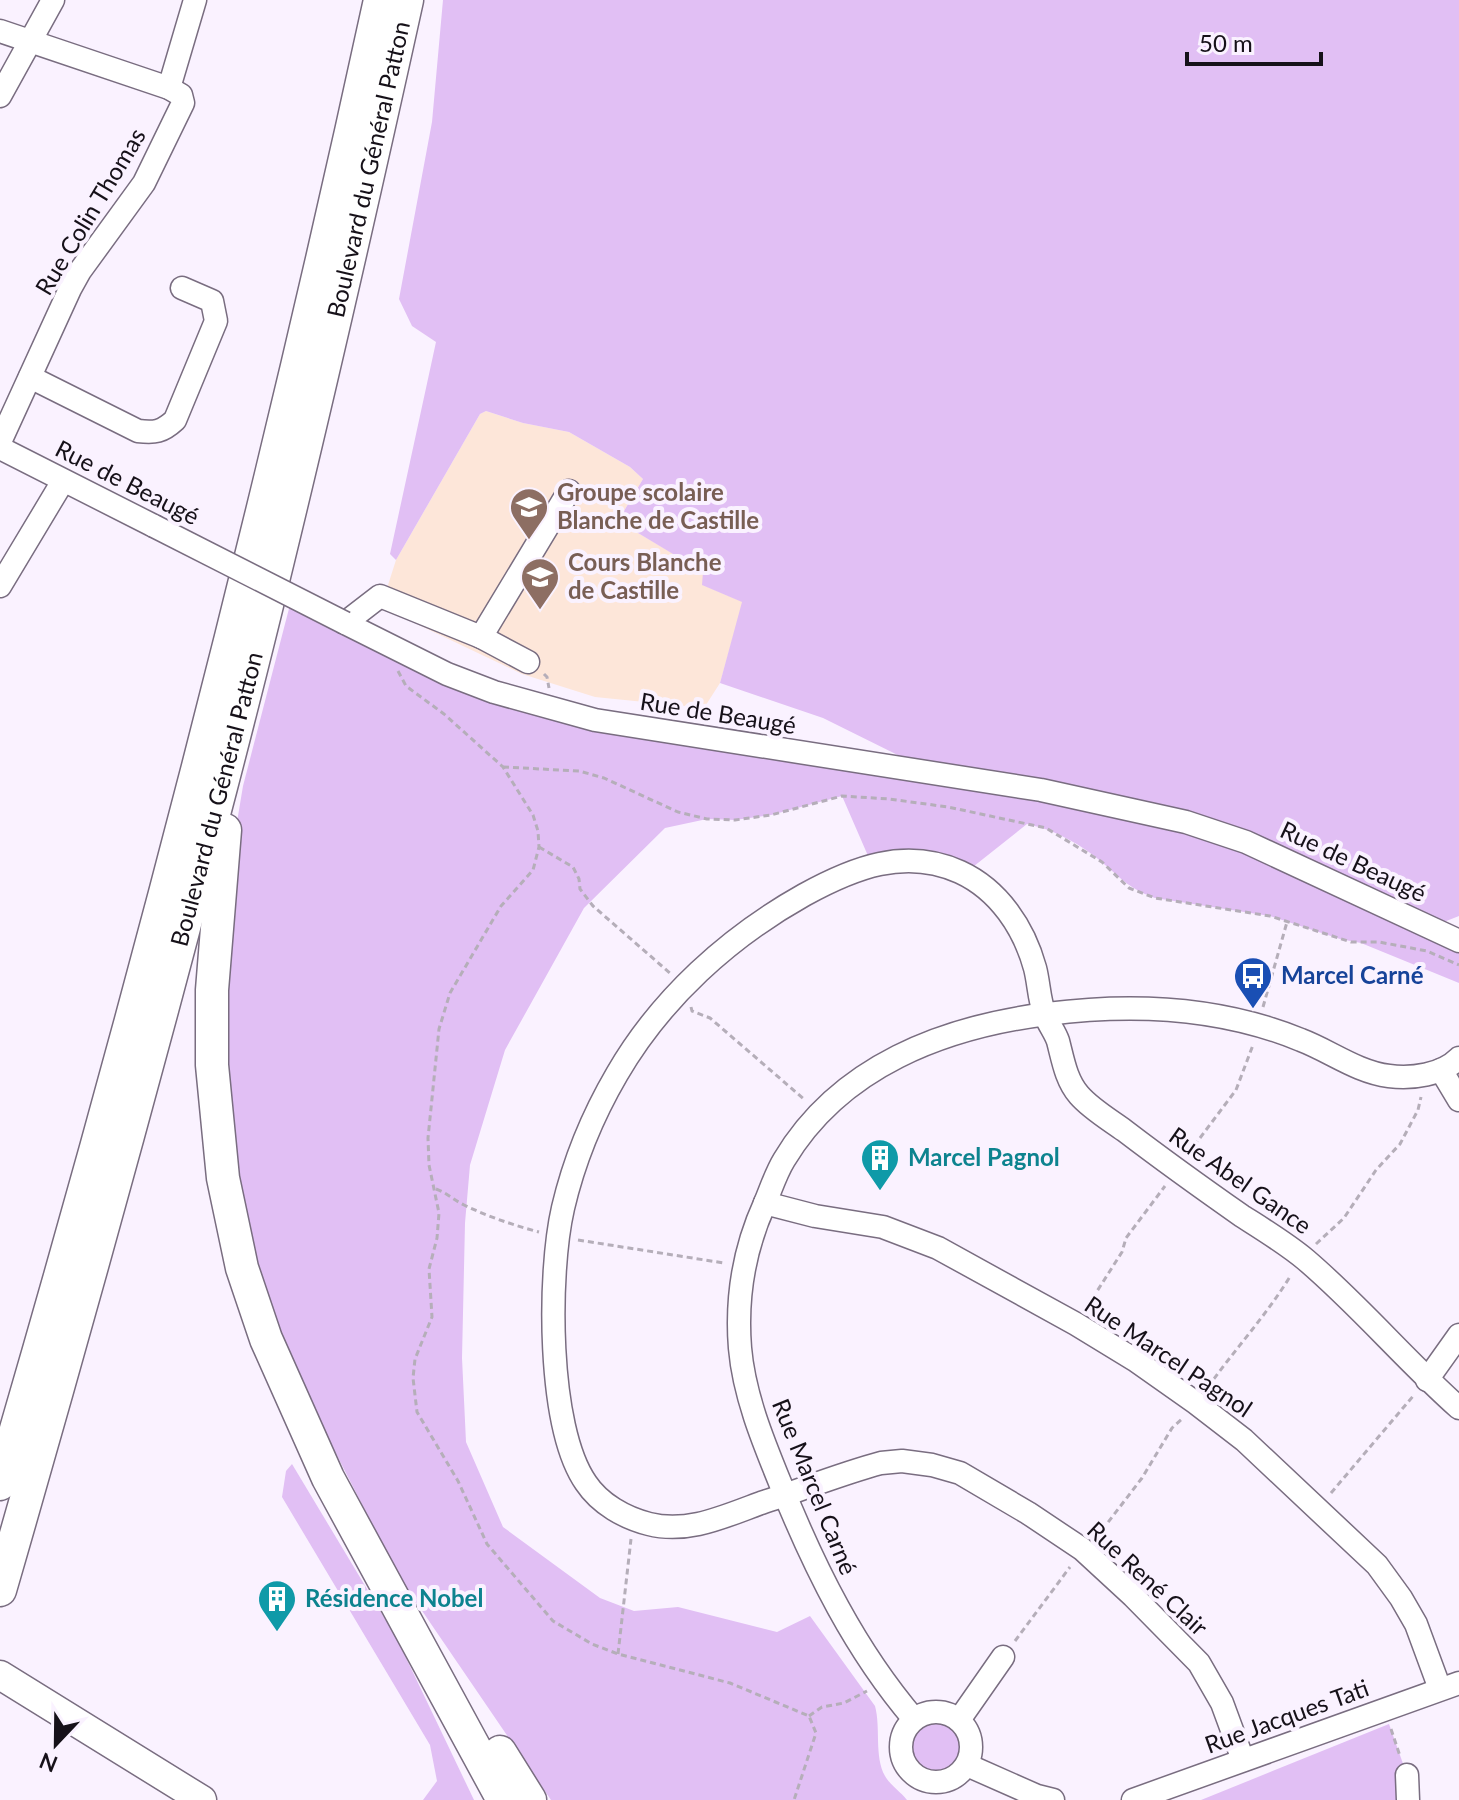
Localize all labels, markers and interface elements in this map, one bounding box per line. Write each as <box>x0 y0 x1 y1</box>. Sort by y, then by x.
scale bar <box>1187 16 1321 66</box>
street label: Boulevard du Général Patton <box>320 18 415 320</box>
text: 50 m <box>1199 28 1253 57</box>
street label: Rue Colin Thomas <box>29 123 151 300</box>
street label: Rue de Beaugé <box>51 433 204 530</box>
place label: Groupe scolaire Blanche de Castille <box>557 477 759 534</box>
school or university icon: Groupe scolaire Blanche de Castille <box>508 486 550 541</box>
place label: Cours Blanche de Castille <box>568 547 722 604</box>
school or university icon: Cours Blanche de Castille <box>519 556 561 611</box>
street label: Boulevard du Général Patton <box>164 649 268 949</box>
street label: Rue de Beaugé <box>638 686 798 739</box>
street label: Rue de Beaugé <box>1276 814 1431 907</box>
bus stop icon: Marcel Carné <box>1232 955 1274 1010</box>
place label: Marcel Carné <box>1281 960 1424 989</box>
street label: Rue Abel Gance <box>1164 1120 1317 1239</box>
building icon: Marcel Pagnol <box>859 1137 901 1192</box>
place label: Marcel Pagnol <box>908 1142 1060 1171</box>
street label: Rue Marcel Pagnol <box>1080 1289 1258 1422</box>
street label: Rue Marcel Carné <box>767 1394 864 1579</box>
street label: Rue René Clair <box>1082 1515 1214 1641</box>
building icon: Résidence Nobel <box>256 1578 298 1633</box>
place label: Résidence Nobel <box>305 1583 483 1612</box>
street label: Rue Jacques Tati <box>1201 1673 1372 1759</box>
north arrow <box>16 1704 96 1784</box>
text: N <box>35 1747 61 1779</box>

